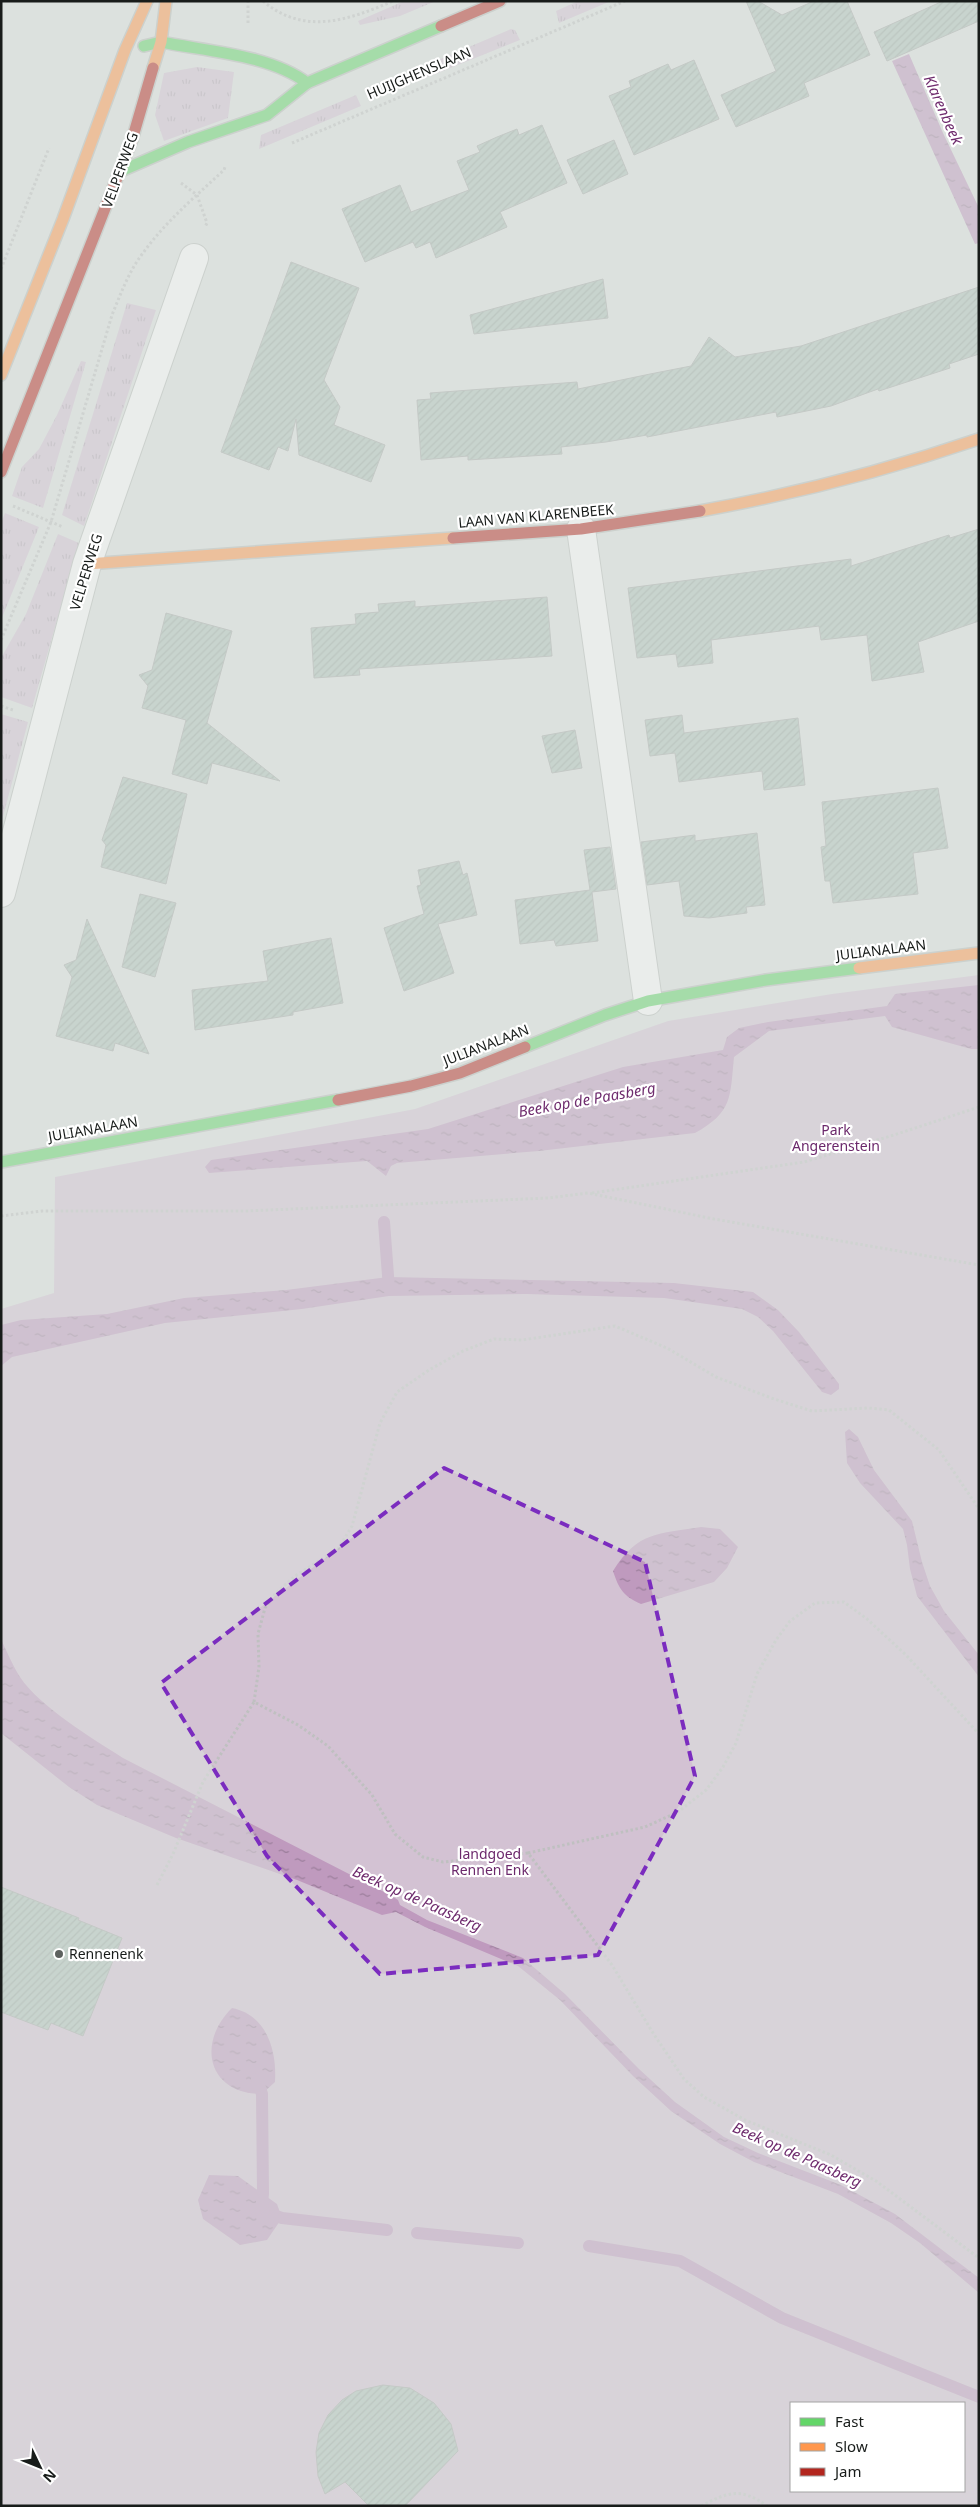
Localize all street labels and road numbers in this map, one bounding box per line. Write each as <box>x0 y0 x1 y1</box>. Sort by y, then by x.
street label: HUIJGHENSLAAN <box>364 42 474 103</box>
street label: VELPERWEG <box>97 129 142 210</box>
street label: LAAN VAN KLARENBEEK <box>457 499 615 532</box>
street label: VELPERWEG <box>65 531 106 613</box>
street label: JULIANALAAN <box>833 935 927 965</box>
street label: JULIANALAAN <box>438 1019 531 1070</box>
street label: JULIANALAAN <box>45 1111 139 1146</box>

